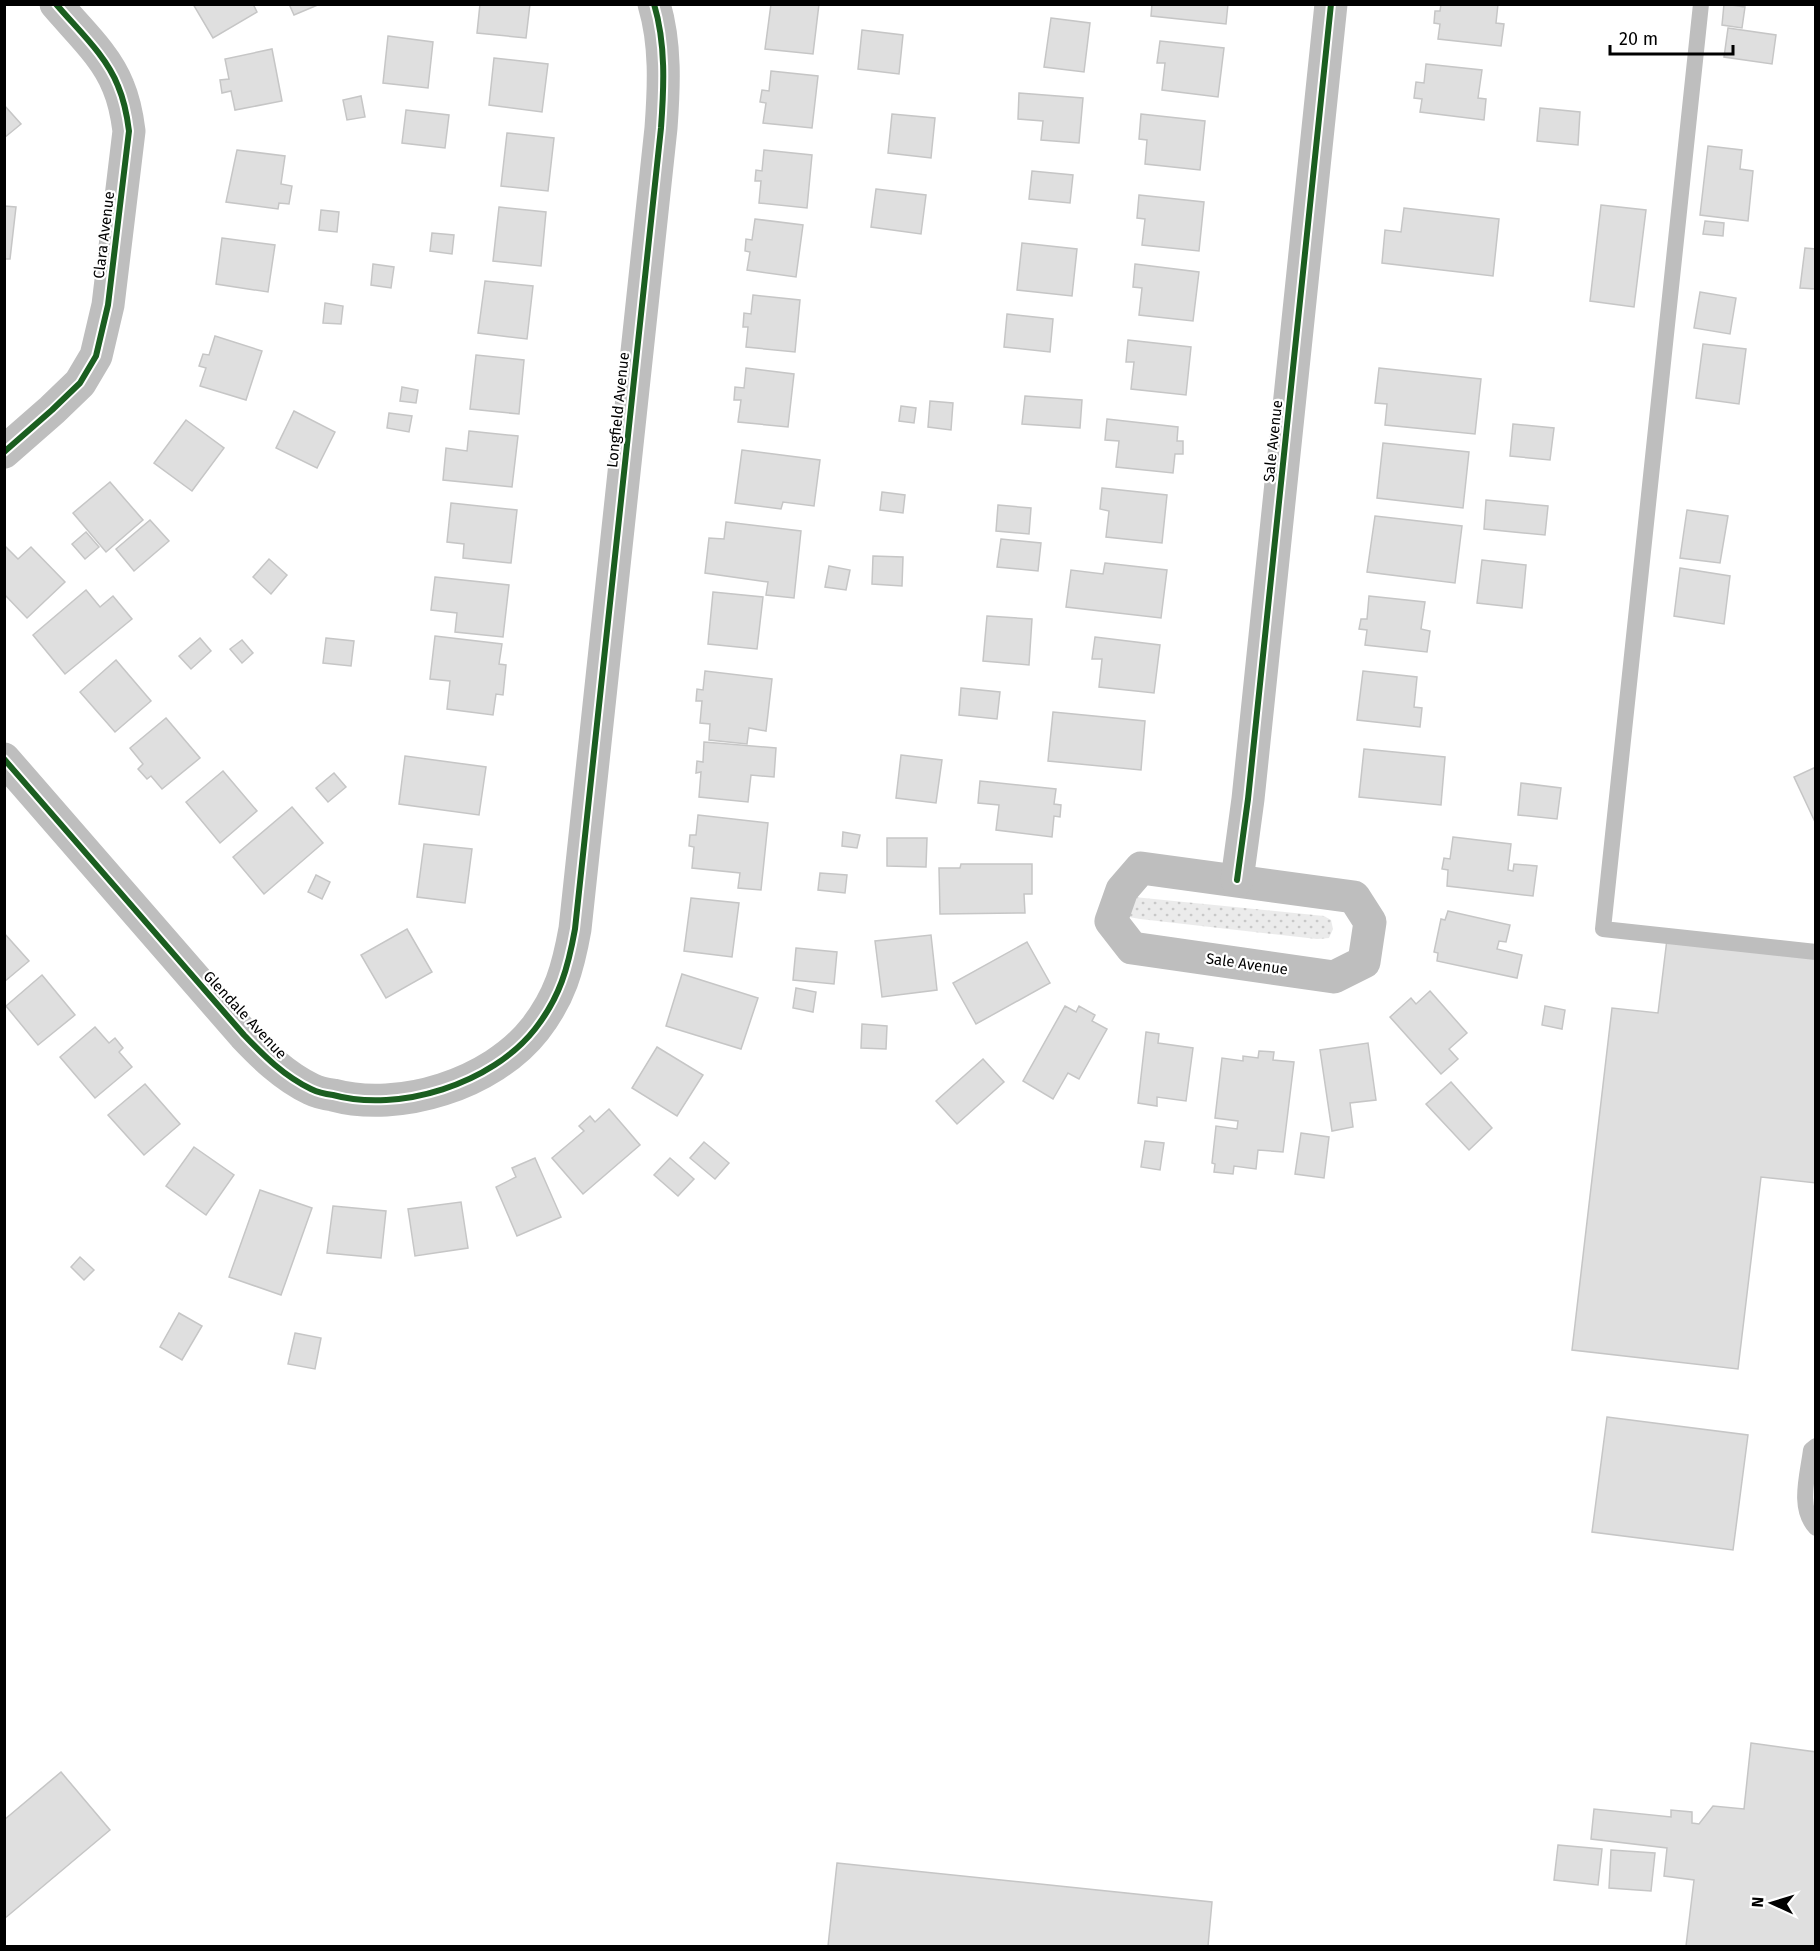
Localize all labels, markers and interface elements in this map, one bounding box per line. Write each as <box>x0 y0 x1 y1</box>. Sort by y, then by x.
scale bar <box>1610 18 1733 56</box>
text: 20 m <box>1619 28 1658 50</box>
street label: Clara Avenue <box>90 190 118 280</box>
street label: Longfield Avenue <box>603 351 633 469</box>
street label: Sale Avenue <box>1260 399 1286 483</box>
street label: Sale Avenue <box>1205 949 1289 979</box>
street label: Glendale Avenue <box>200 967 290 1063</box>
north arrow <box>1742 1873 1802 1933</box>
text: N <box>1748 1896 1767 1908</box>

